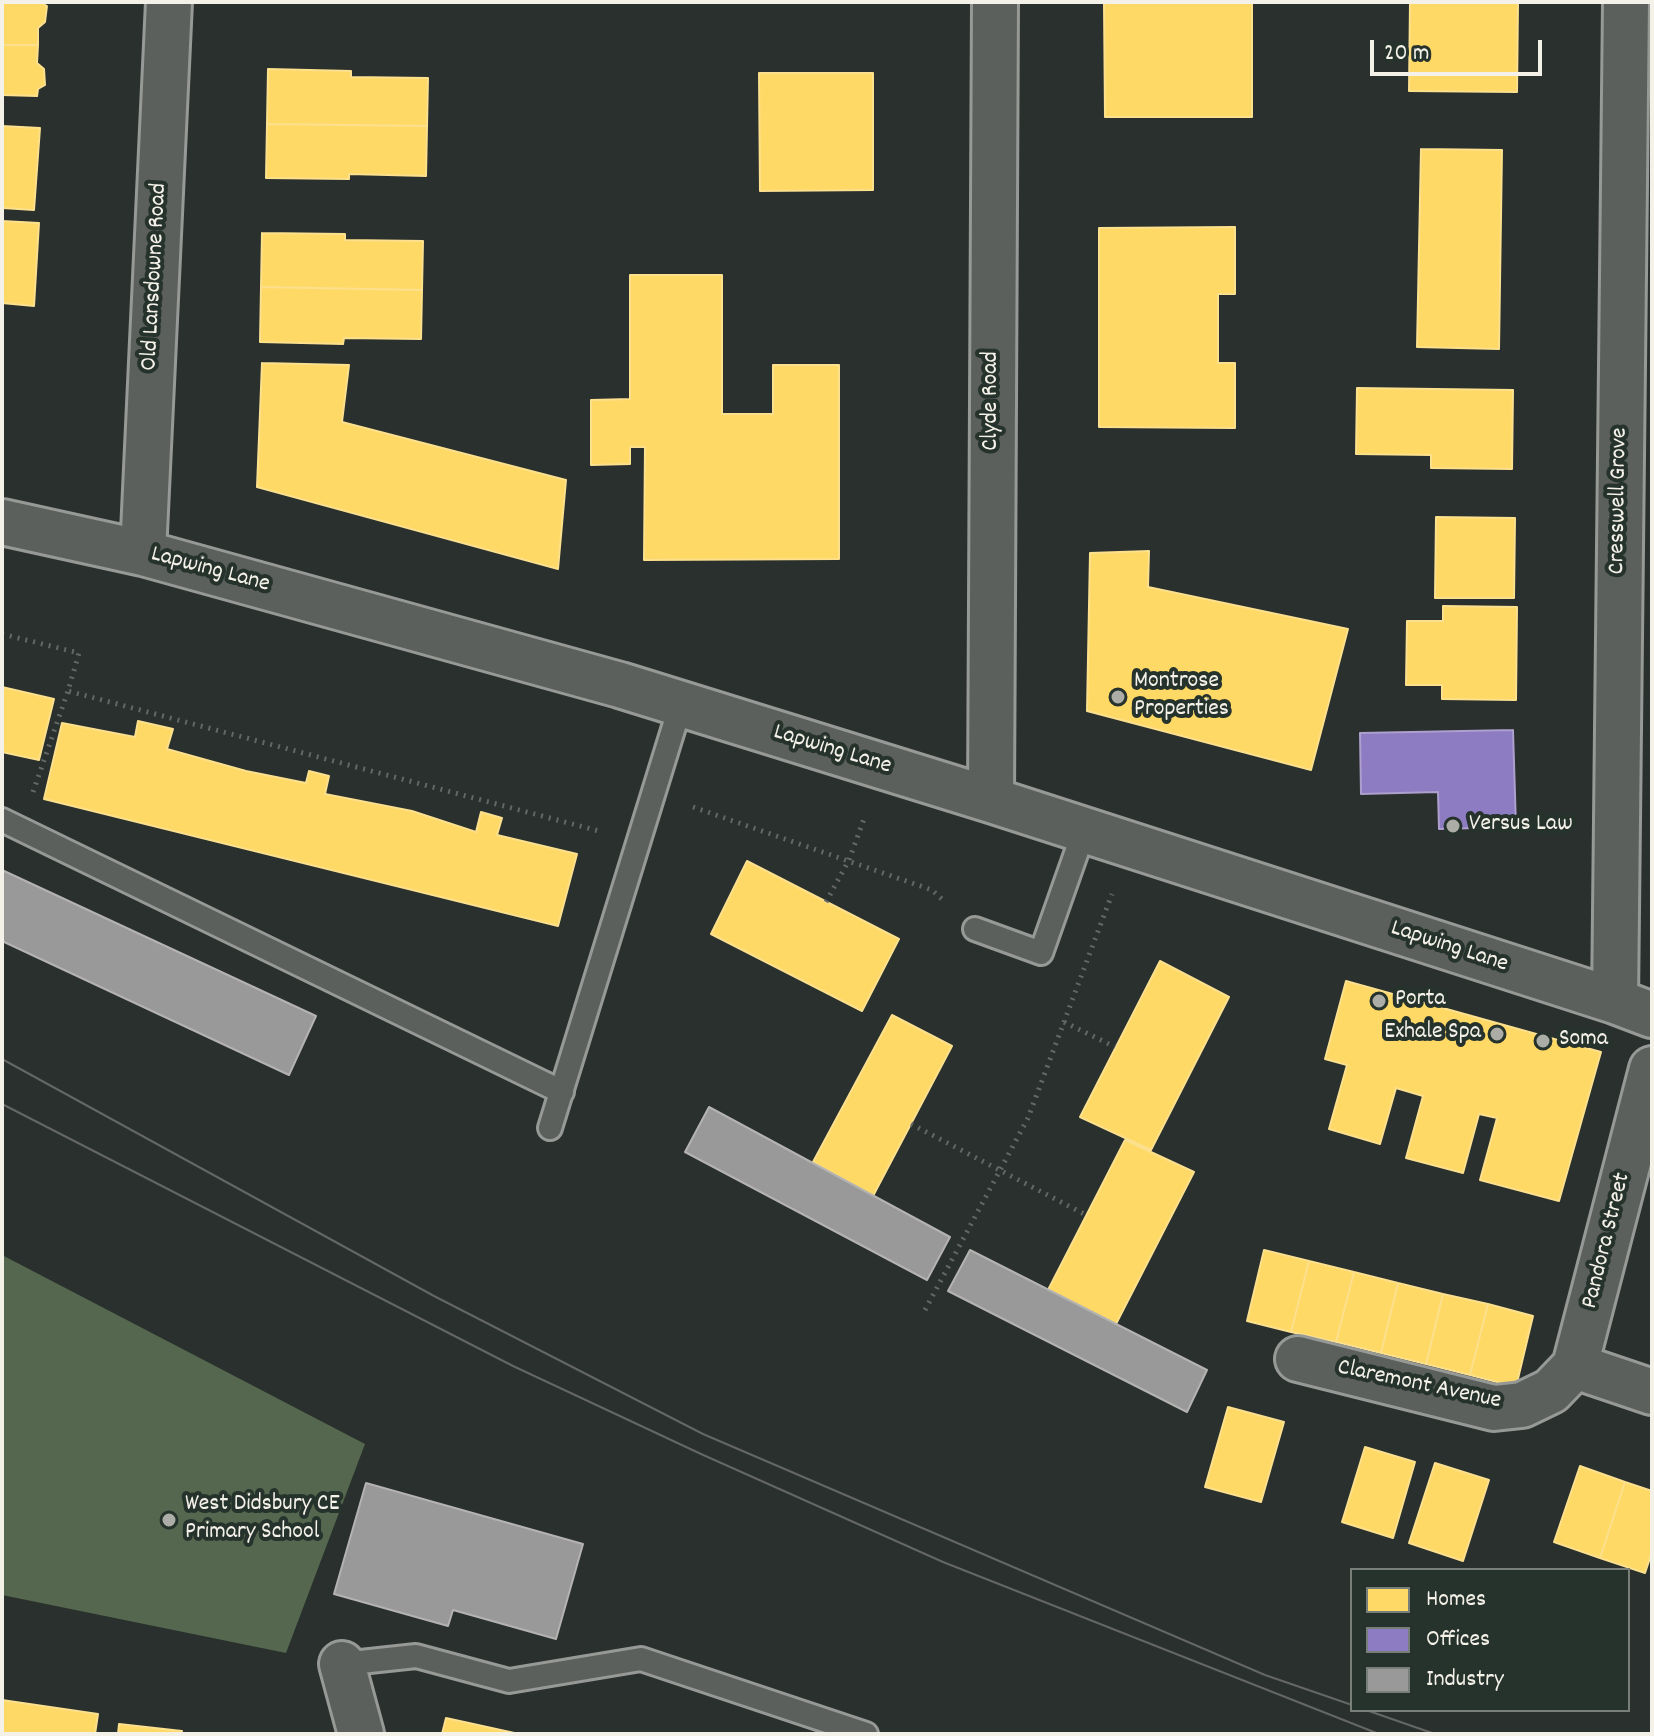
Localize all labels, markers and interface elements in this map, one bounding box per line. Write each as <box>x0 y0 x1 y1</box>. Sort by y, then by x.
scale bar <box>1374 24 1546 74</box>
text: 20 m <box>1384 37 1430 71</box>
street label: Old Lansdowne Road <box>137 182 175 372</box>
street label: Clyde Road <box>979 351 1007 451</box>
street label: Cresswell Grove <box>1604 427 1636 575</box>
street label: Lapwing Lane <box>147 541 273 601</box>
place label: Montrose Properties <box>1134 669 1229 725</box>
marker: Montrose Properties <box>1109 688 1127 706</box>
street label: Lapwing Lane <box>770 719 894 783</box>
place label: Versus Law <box>1469 812 1573 840</box>
marker: Versus Law <box>1444 817 1462 835</box>
street label: Lapwing Lane <box>1387 915 1511 981</box>
place label: Porta <box>1395 987 1446 1015</box>
marker: Porta <box>1370 992 1388 1010</box>
place label: Exhale Spa <box>1384 1020 1481 1048</box>
marker: Exhale Spa <box>1488 1025 1506 1043</box>
place label: Soma <box>1559 1027 1608 1055</box>
marker: Soma <box>1534 1032 1552 1050</box>
street label: Pandora Street <box>1577 1170 1639 1312</box>
street label: Claremont Avenue <box>1335 1355 1503 1417</box>
place label: West Didsbury CE Primary School <box>185 1492 340 1548</box>
marker: West Didsbury CE Primary School <box>160 1511 178 1529</box>
legend <box>1350 1568 1630 1712</box>
text: Homes <box>1426 1583 1486 1617</box>
text: Offices <box>1426 1623 1490 1657</box>
text: Industry <box>1426 1663 1504 1697</box>

